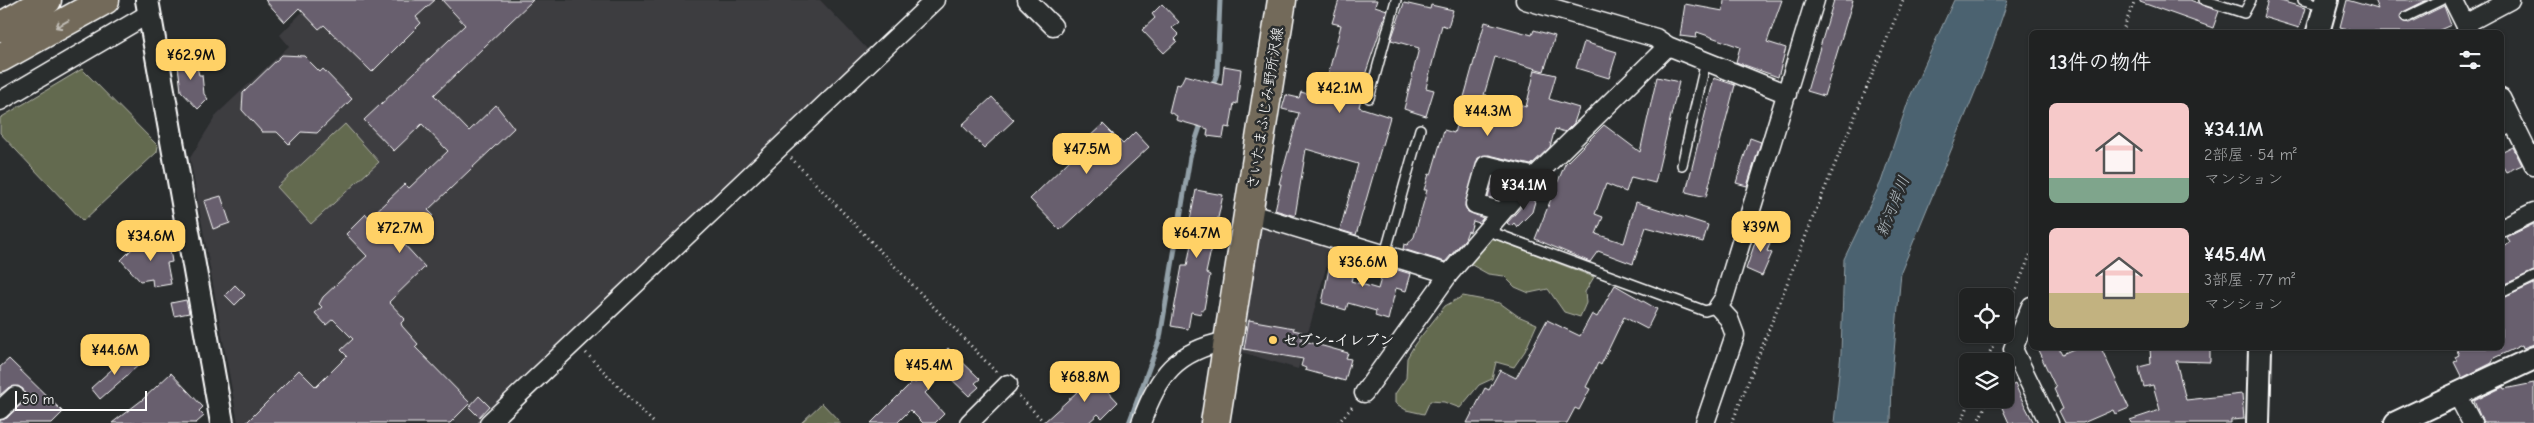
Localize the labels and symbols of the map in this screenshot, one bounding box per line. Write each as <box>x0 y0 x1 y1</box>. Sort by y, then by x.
one-way arrow <box>56 20 70 30</box>
street label: さいたまふじみ野所沢線 <box>1243 25 1287 191</box>
pin: ¥62.9M <box>150 38 232 81</box>
pin: ¥42.1M <box>1299 72 1381 114</box>
pin: ¥44.3M <box>1447 94 1529 137</box>
pin: ¥47.5M <box>1046 132 1128 175</box>
pin: ¥34.1M <box>1483 168 1565 211</box>
water label: 新河岸川 <box>1873 173 1913 239</box>
pin: ¥39M <box>1731 210 1791 253</box>
pin: ¥72.7M <box>359 212 441 254</box>
pin: ¥64.7M <box>1156 216 1238 259</box>
pin: ¥34.6M <box>110 220 192 262</box>
pin: ¥36.6M <box>1322 246 1404 288</box>
place label: セブン-イレブン <box>1283 331 1394 349</box>
pin: ¥44.6M <box>74 334 156 376</box>
marker: セブン-イレブン <box>1267 334 1279 346</box>
pin: ¥45.4M <box>888 348 970 391</box>
pin: ¥68.8M <box>1044 360 1126 403</box>
scale bar <box>15 388 148 411</box>

